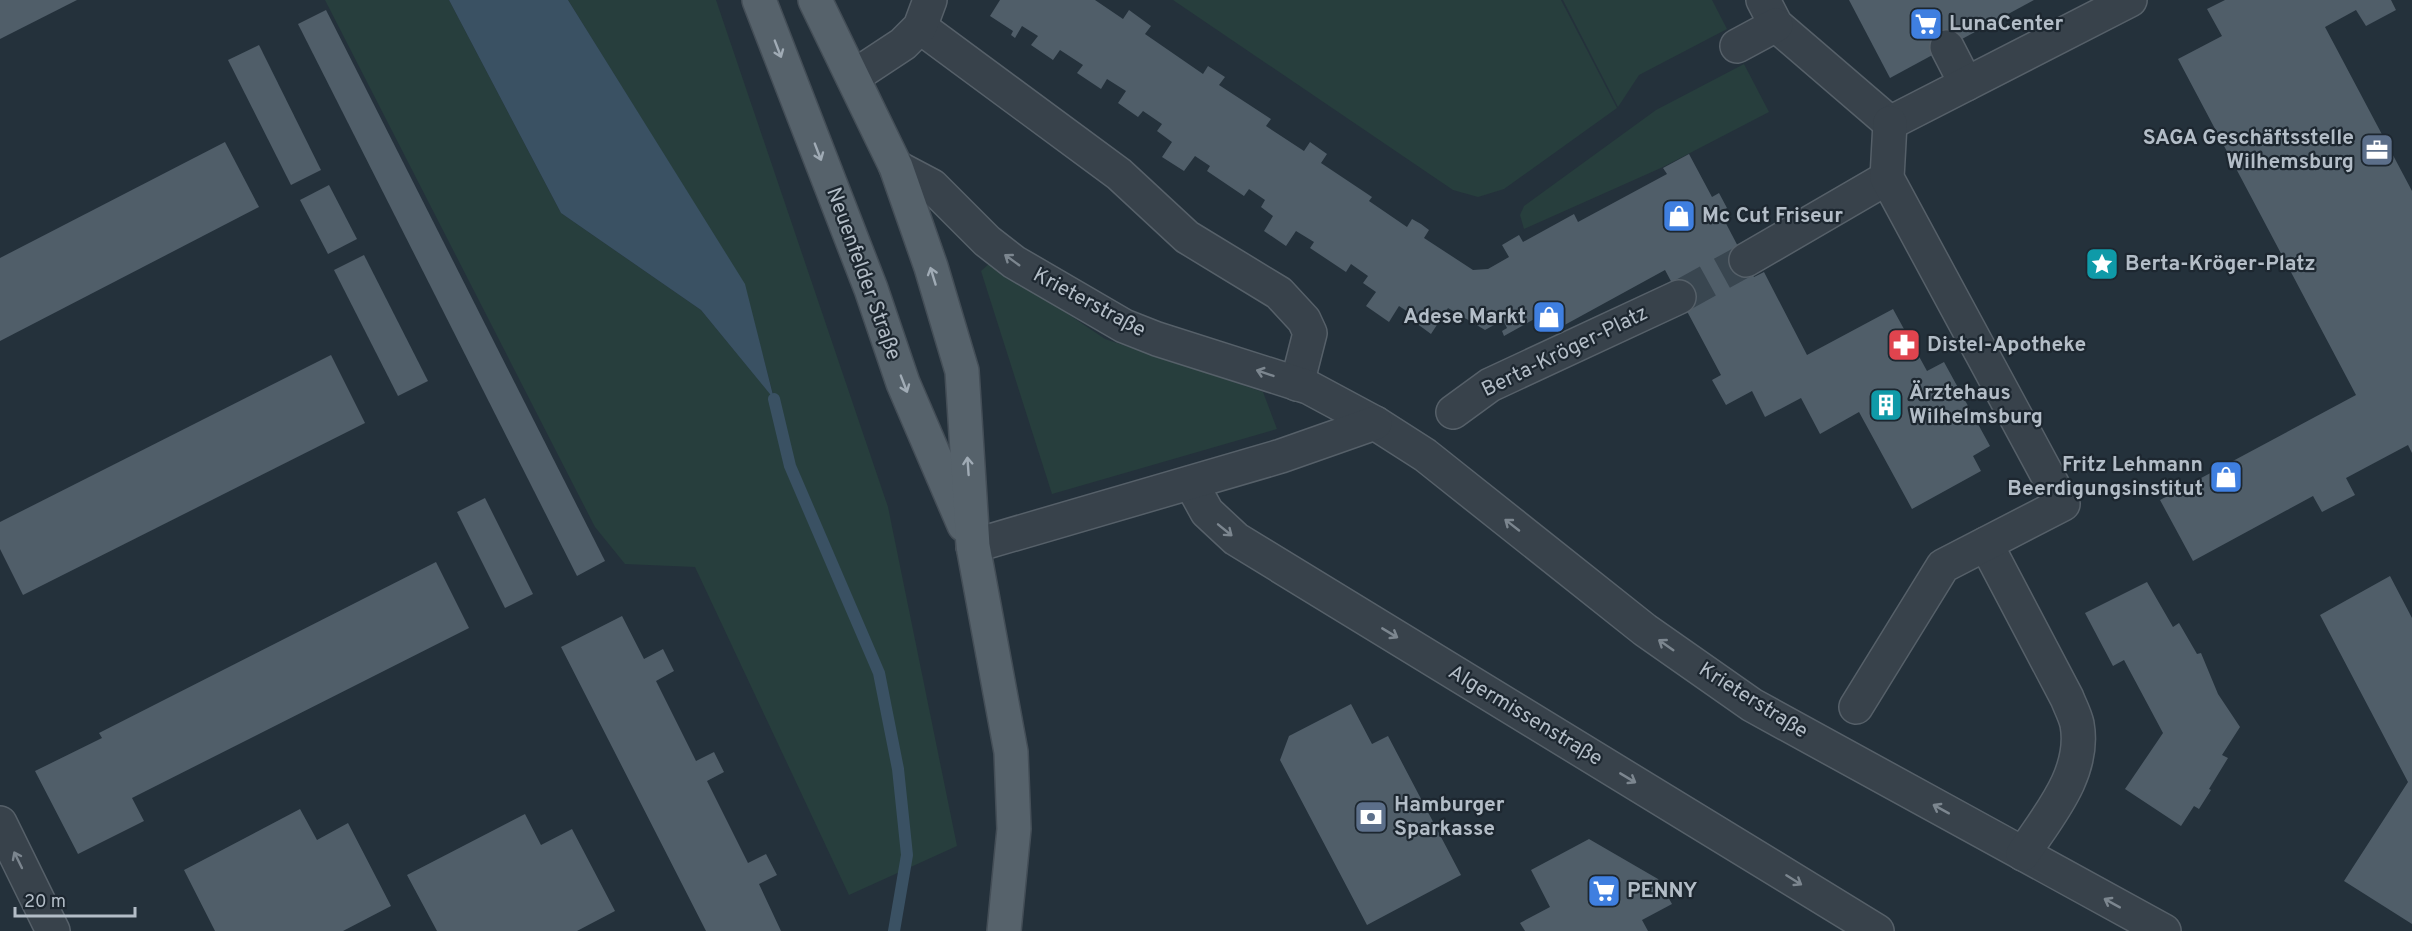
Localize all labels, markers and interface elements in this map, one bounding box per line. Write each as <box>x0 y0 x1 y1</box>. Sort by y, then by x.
supermarket icon: LunaCenter <box>1908 6 1944 42</box>
place label: LunaCenter <box>1949 11 2064 38</box>
one-way arrow <box>774 39 785 57</box>
place label: SAGA Geschäftsstelle Wilhemsburg <box>2143 125 2354 176</box>
office icon: SAGA Geschäftsstelle Wilhemsburg <box>2359 132 2395 168</box>
one-way arrow <box>814 142 825 161</box>
street label: Neuenfelder Straße <box>819 184 907 364</box>
shop icon: Mc Cut Friseur <box>1661 198 1697 234</box>
place label: Mc Cut Friseur <box>1702 203 1843 230</box>
place icon: Berta-Kröger-Platz <box>2084 246 2120 282</box>
place label: Berta-Kröger-Platz <box>2125 251 2316 278</box>
one-way arrow <box>1004 254 1020 266</box>
street label: Krieterstraße <box>1028 262 1150 344</box>
one-way arrow <box>927 267 938 286</box>
shop icon: Adese Markt <box>1531 299 1567 335</box>
street label: Berta-Kröger-Platz <box>1477 300 1653 404</box>
place label: Adese Markt <box>1403 304 1526 331</box>
pharmacy icon: Distel-Apotheke <box>1886 327 1922 363</box>
place label: Distel-Apotheke <box>1927 332 2086 359</box>
one-way arrow <box>1256 367 1275 378</box>
one-way arrow <box>899 375 910 393</box>
place label: Ärztehaus Wilhelmsburg <box>1909 380 2043 431</box>
building icon: Ärztehaus Wilhelmsburg <box>1868 387 1904 423</box>
place label: Fritz Lehmann Beerdigungsinstitut <box>2007 452 2203 503</box>
one-way arrow <box>962 457 973 477</box>
shop icon: Fritz Lehmann Beerdigungsinstitut <box>2208 459 2244 495</box>
one-way arrow <box>1504 519 1520 532</box>
one-way arrow <box>1217 523 1233 536</box>
one-way arrow <box>1381 627 1398 639</box>
one-way arrow <box>1658 639 1674 651</box>
street label: Krieterstraße <box>1693 657 1813 745</box>
street label: Algermissenstraße <box>1443 659 1607 773</box>
one-way arrow <box>1619 773 1636 785</box>
place label: Hamburger Sparkasse <box>1394 792 1505 843</box>
bank icon: Hamburger Sparkasse <box>1353 799 1389 835</box>
one-way arrow <box>1933 803 1951 814</box>
one-way arrow <box>11 851 23 869</box>
supermarket icon: PENNY <box>1586 873 1622 909</box>
one-way arrow <box>1785 875 1802 887</box>
place label: PENNY <box>1627 878 1697 905</box>
scale bar <box>15 880 135 918</box>
text: 20 m <box>24 891 66 914</box>
one-way arrow <box>2104 897 2121 909</box>

